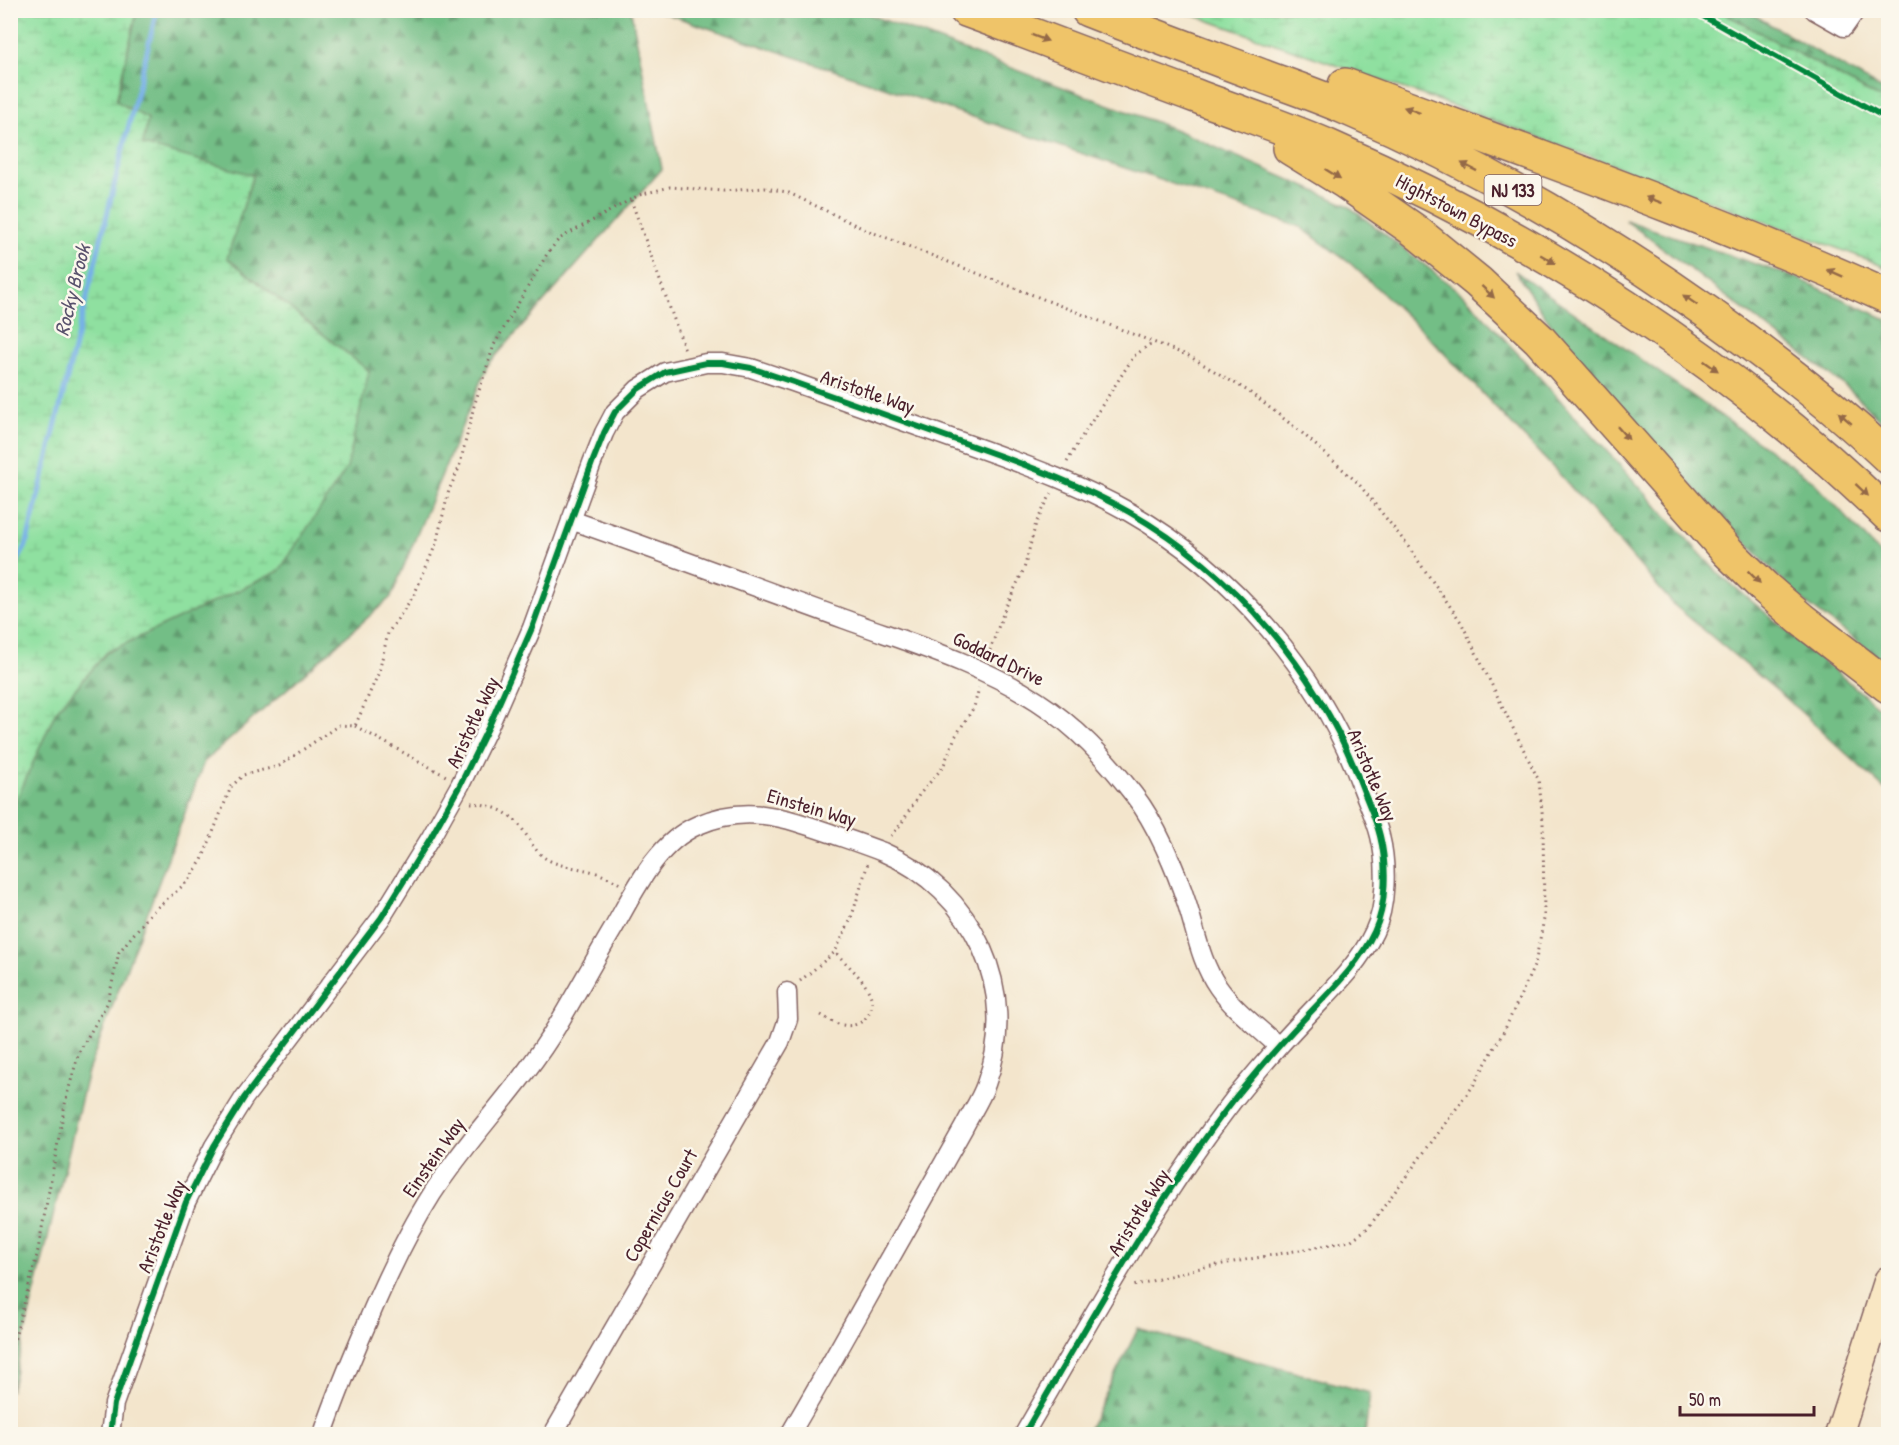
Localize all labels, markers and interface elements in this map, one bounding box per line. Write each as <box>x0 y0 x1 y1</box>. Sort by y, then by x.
one-way arrow <box>1031 34 1049 43</box>
one-way arrow <box>1403 105 1421 115</box>
one-way arrow <box>1460 162 1478 172</box>
street label: Hightstown Bypass <box>1392 167 1523 254</box>
one-way arrow <box>1325 169 1341 180</box>
road number: NJ 133 <box>1484 175 1541 205</box>
one-way arrow <box>1645 195 1663 204</box>
water label: Rocky Brook <box>47 239 98 339</box>
one-way arrow <box>1540 254 1557 264</box>
one-way arrow <box>1826 268 1844 277</box>
one-way arrow <box>1481 285 1496 299</box>
one-way arrow <box>1682 294 1698 306</box>
one-way arrow <box>1702 360 1718 372</box>
street label: Aristotle Way <box>817 362 919 420</box>
one-way arrow <box>1837 411 1852 425</box>
one-way arrow <box>1616 425 1629 440</box>
one-way arrow <box>1854 482 1868 496</box>
one-way arrow <box>1746 570 1760 584</box>
street label: Goddard Drive <box>949 624 1049 692</box>
street label: Aristotle Way <box>439 672 505 772</box>
street label: Aristotle Way <box>1341 725 1405 825</box>
street label: Einstein Way <box>764 781 860 833</box>
street label: Einstein Way <box>396 1112 470 1202</box>
street label: Copernicus Court <box>617 1143 704 1266</box>
street label: Aristotle Way <box>1101 1163 1175 1261</box>
street label: Aristotle Way <box>130 1176 192 1276</box>
scale bar <box>1680 1379 1814 1417</box>
text: 50 m <box>1689 1387 1721 1412</box>

